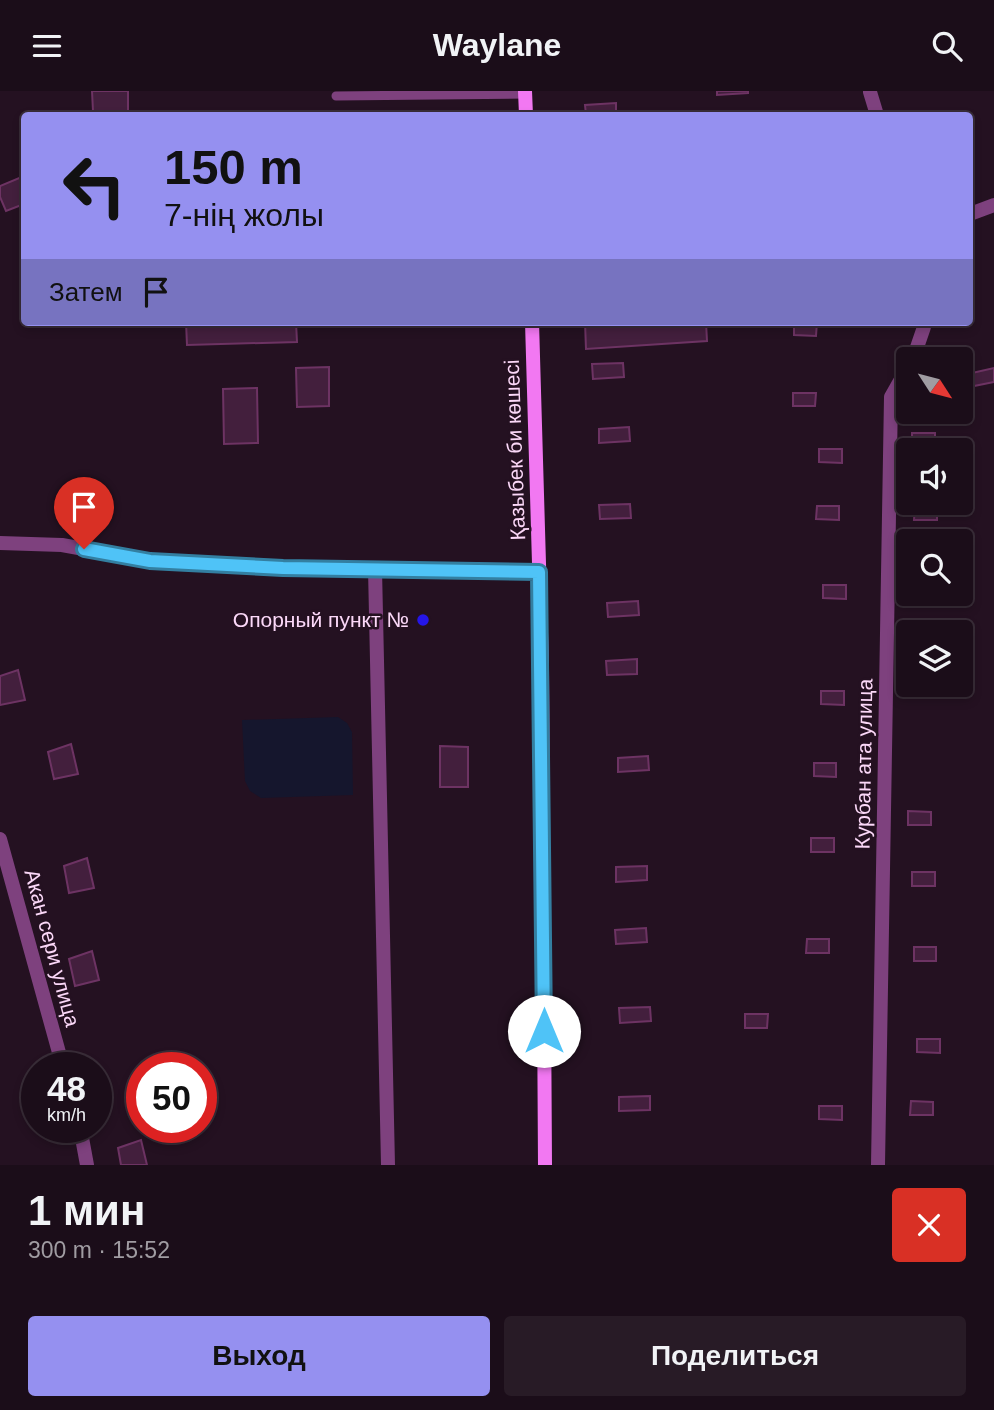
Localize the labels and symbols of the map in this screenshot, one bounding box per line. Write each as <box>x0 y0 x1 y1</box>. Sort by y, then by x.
north arrow <box>896 347 973 423</box>
street label: Қазыбек би көшесі <box>500 359 529 541</box>
pin <box>54 477 114 549</box>
place label: Опорный пункт № <box>233 608 409 631</box>
marker: Опорный пункт № <box>415 612 431 628</box>
street label: Курбан ата улица <box>851 678 876 850</box>
street label: Акан сери улица <box>20 867 85 1029</box>
position arrow <box>507 994 581 1068</box>
speed limit sign: 50 <box>126 1052 217 1143</box>

